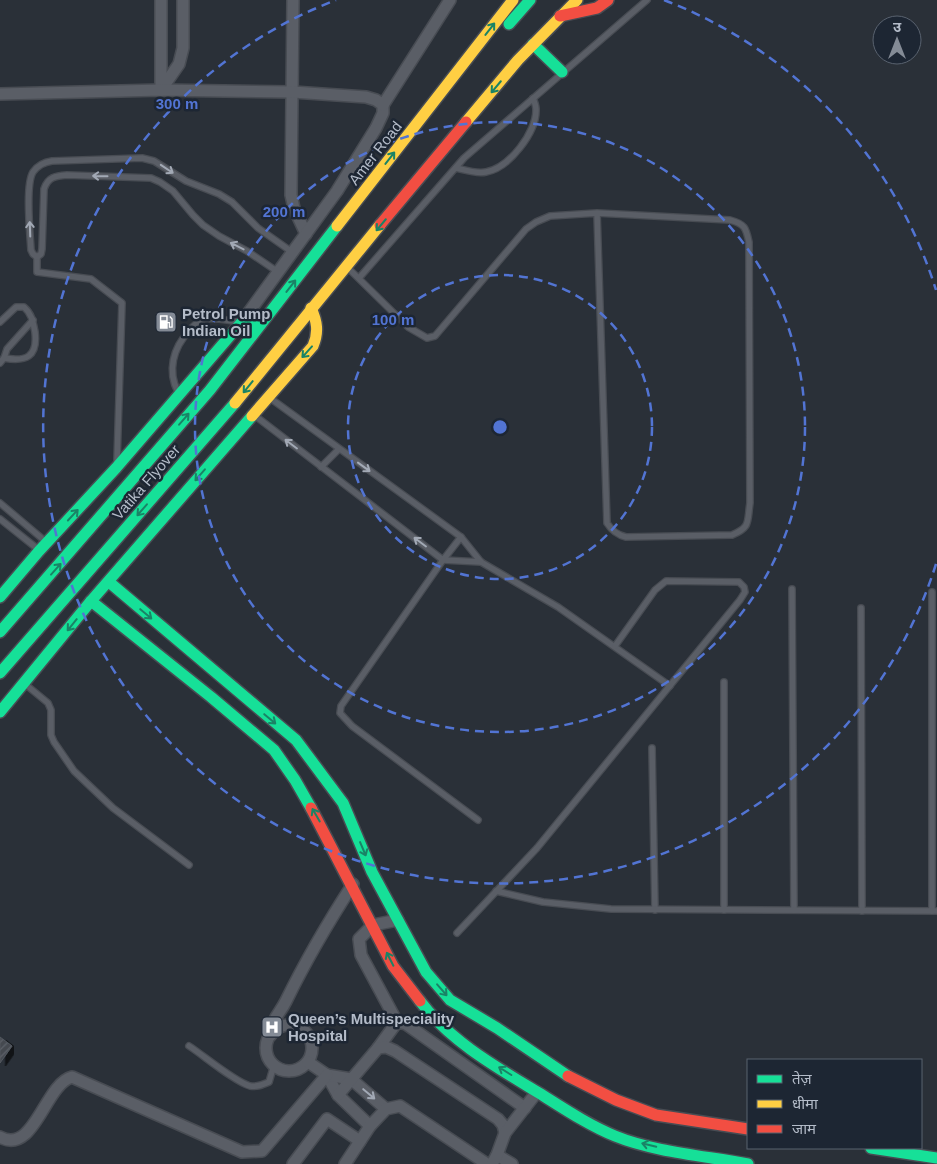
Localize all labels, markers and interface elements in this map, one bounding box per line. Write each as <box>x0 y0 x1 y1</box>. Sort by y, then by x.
north arrow <box>872 15 922 65</box>
text: उ <box>893 19 902 35</box>
one-way arrow <box>485 23 496 36</box>
one-way arrow <box>491 80 502 93</box>
text: 300 m <box>156 95 198 112</box>
street label: Amer Road <box>345 118 405 188</box>
one-way arrow <box>385 151 396 164</box>
one-way arrow <box>159 164 173 174</box>
one-way arrow <box>92 171 108 181</box>
text: 200 m <box>263 203 305 220</box>
one-way arrow <box>376 218 387 231</box>
one-way arrow <box>26 221 35 237</box>
one-way arrow <box>230 241 245 250</box>
one-way arrow <box>285 280 296 293</box>
place label: Petrol Pump Indian Oil <box>182 305 270 339</box>
fuel station icon: Petrol Pump Indian Oil <box>154 310 178 334</box>
text: 100 m <box>372 311 414 328</box>
one-way arrow <box>301 346 313 359</box>
one-way arrow <box>242 380 253 393</box>
one-way arrow <box>179 413 190 426</box>
centre of rings <box>491 418 509 436</box>
one-way arrow <box>285 438 298 449</box>
street label: Vatika Flyover <box>109 441 183 523</box>
one-way arrow <box>357 461 370 472</box>
one-way arrow <box>195 468 206 481</box>
one-way arrow <box>136 504 148 517</box>
one-way arrow <box>67 509 79 521</box>
one-way arrow <box>414 537 427 548</box>
one-way arrow <box>50 563 61 576</box>
one-way arrow <box>139 608 152 619</box>
one-way arrow <box>67 618 78 631</box>
one-way arrow <box>263 713 276 724</box>
one-way arrow <box>311 808 321 822</box>
one-way arrow <box>358 841 368 856</box>
one-way arrow <box>385 952 395 967</box>
one-way arrow <box>436 984 448 997</box>
place label: Queen’s Multispeciality Hospital <box>288 1010 455 1044</box>
hospital icon: Queen’s Multispeciality Hospital <box>260 1015 284 1039</box>
legend <box>747 1059 922 1149</box>
one-way arrow <box>499 1066 513 1076</box>
text: तेज़ <box>792 1070 813 1087</box>
one-way arrow <box>362 1088 375 1099</box>
text: धीमा <box>792 1095 819 1112</box>
text: जाम <box>792 1120 817 1137</box>
one-way arrow <box>641 1140 657 1150</box>

